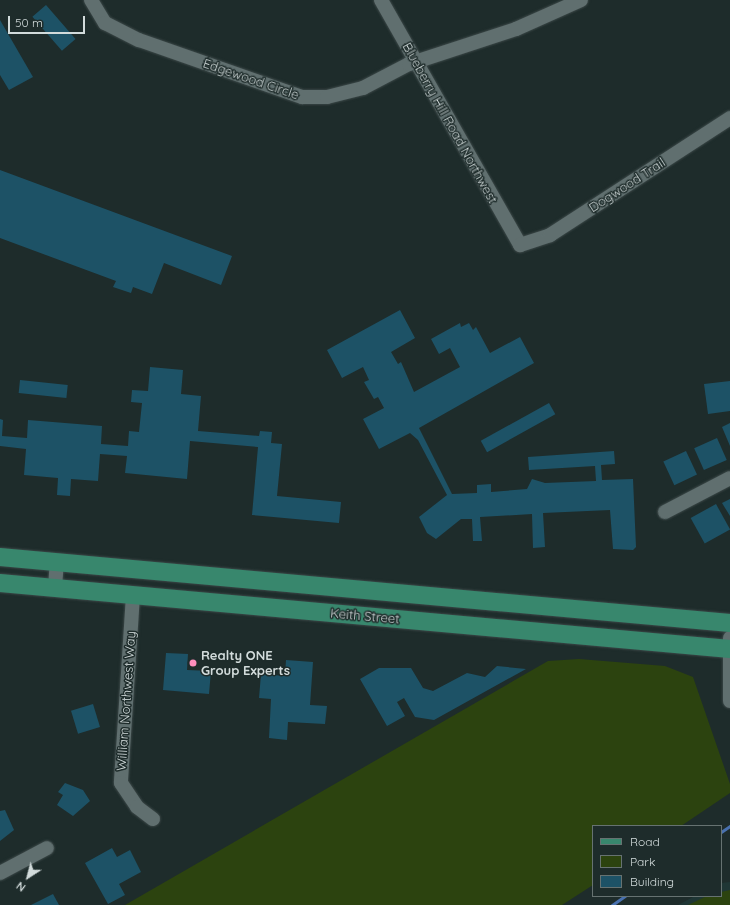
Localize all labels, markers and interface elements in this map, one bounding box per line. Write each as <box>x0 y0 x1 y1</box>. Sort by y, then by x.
scale bar <box>10 8 87 34</box>
text: 50 m <box>15 15 43 30</box>
street label: Blueberry Hill Road Northwest <box>399 40 501 206</box>
street label: Edgewood Circle <box>201 55 301 103</box>
street label: Dogwood Trail <box>586 155 668 215</box>
street label: Keith Street <box>330 605 400 627</box>
street label: William Northwest Way <box>113 630 139 772</box>
place label: Realty ONE Group Experts <box>201 648 290 679</box>
marker: Realty ONE Group Experts <box>188 658 198 668</box>
legend <box>592 825 722 897</box>
text: Road <box>630 834 660 849</box>
text: Park <box>630 854 655 869</box>
north arrow <box>8 857 48 897</box>
text: Building <box>630 874 674 889</box>
text: N <box>14 879 28 895</box>

